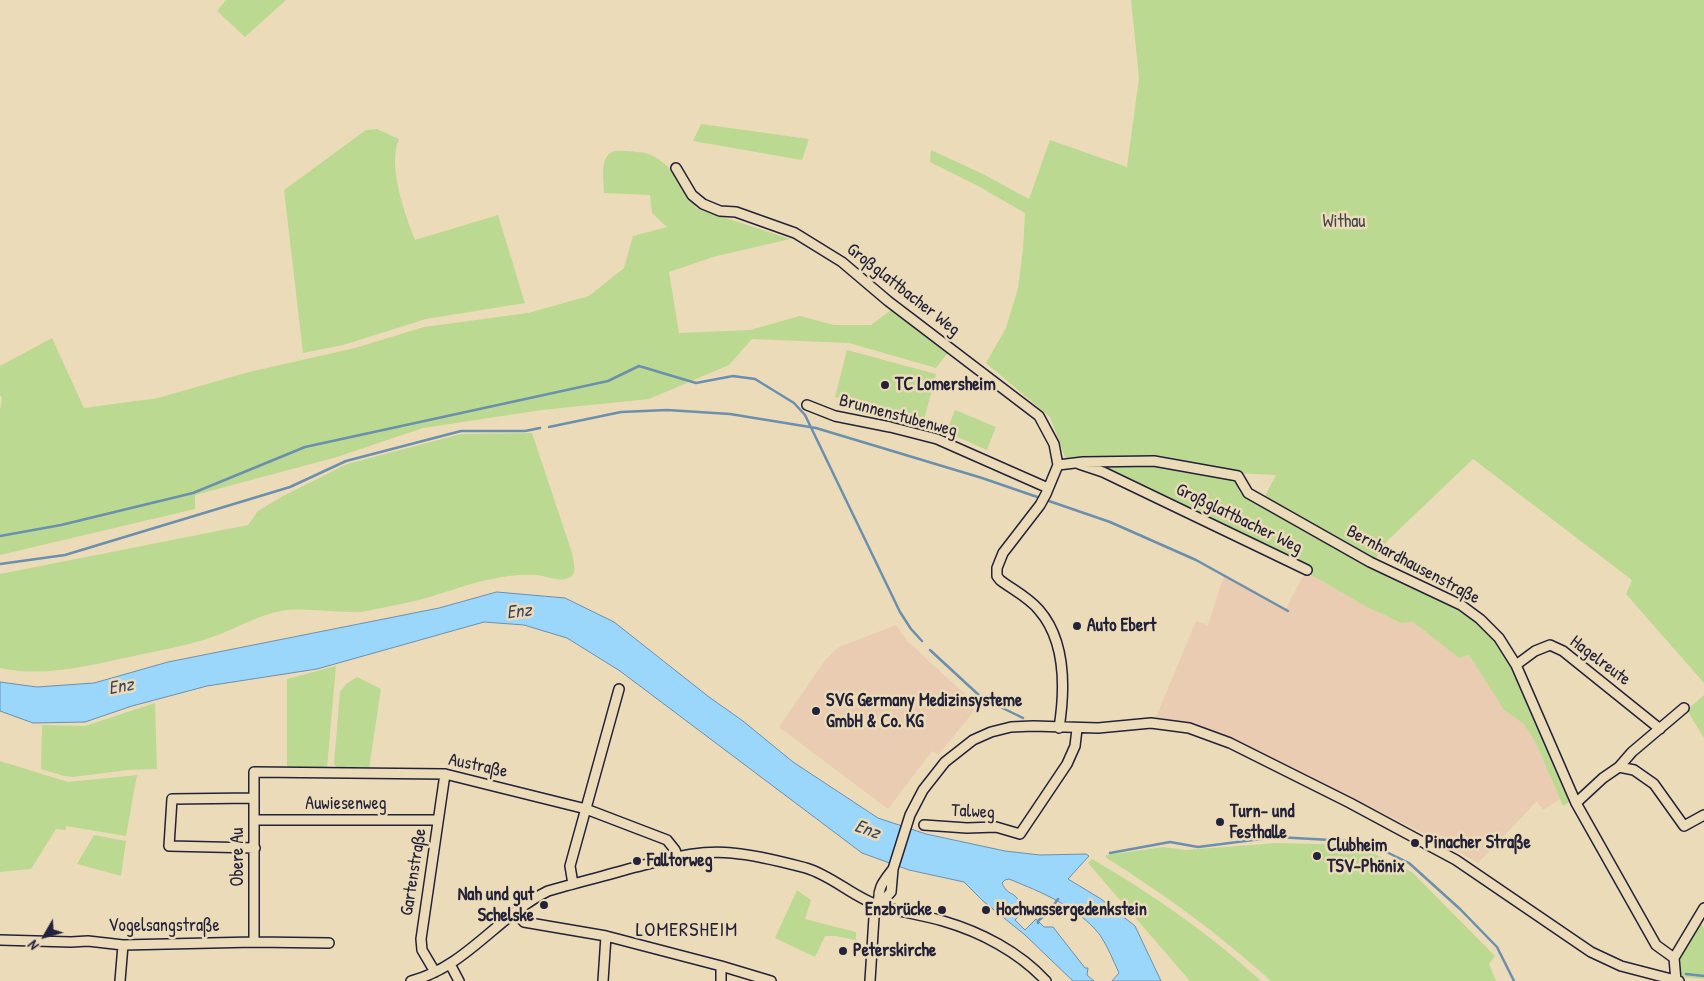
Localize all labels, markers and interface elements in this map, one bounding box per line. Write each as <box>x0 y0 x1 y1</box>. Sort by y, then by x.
park label: Withau <box>1322 211 1366 233</box>
street label: Großglattbacher Weg <box>842 239 964 341</box>
place label: TC Lomersheim <box>895 374 996 396</box>
marker: TC Lomersheim <box>879 379 891 391</box>
street label: Brunnenstubenweg <box>837 390 959 442</box>
street label: Großglattbacher Weg <box>1172 479 1306 559</box>
street label: Bernhardhausenstraße <box>1343 521 1483 609</box>
water label: Enz <box>505 599 533 625</box>
place label: Auto Ebert <box>1087 615 1156 637</box>
marker: Auto Ebert <box>1071 620 1083 632</box>
street label: Hagelreute <box>1566 631 1634 691</box>
water label: Enz <box>107 674 135 700</box>
place label: SVG Germany Medizinsysteme GmbH & Co. KG <box>826 690 1022 732</box>
marker: SVG Germany Medizinsysteme GmbH & Co. KG <box>810 705 822 717</box>
street label: Austraße <box>447 749 509 783</box>
street label: Auwiesenweg <box>305 793 387 815</box>
street label: Talweg <box>951 800 995 824</box>
place label: Turn- und Festhalle <box>1230 801 1294 844</box>
water label: Enz <box>851 815 883 845</box>
marker: Turn- und Festhalle <box>1214 816 1226 828</box>
street label: Gartenstraße <box>396 827 432 917</box>
street label: Obere Au <box>227 828 249 886</box>
place label: Pinacher Straße <box>1425 832 1531 854</box>
place label: Clubheim TSV-Phönix <box>1327 835 1405 878</box>
marker: Pinacher Straße <box>1409 837 1421 849</box>
place label: Falltorweg <box>647 850 712 872</box>
marker: Clubheim TSV-Phönix <box>1311 850 1323 862</box>
marker: Falltorweg <box>631 855 643 867</box>
place label: Nah und gut Schelske <box>458 884 534 926</box>
marker: Nah und gut Schelske <box>538 899 550 911</box>
place label: Enzbrücke <box>865 899 932 921</box>
place label: Hochwassergedenkstein <box>996 899 1147 921</box>
marker: Enzbrücke <box>936 904 948 916</box>
marker: Hochwassergedenkstein <box>980 904 992 916</box>
north arrow <box>20 911 70 961</box>
street label: Vogelsangstraße <box>108 915 220 937</box>
district label: LOMERSHEIM <box>635 919 739 943</box>
text: N <box>23 937 43 954</box>
place label: Peterskirche <box>853 940 936 962</box>
marker: Peterskirche <box>837 945 849 957</box>

